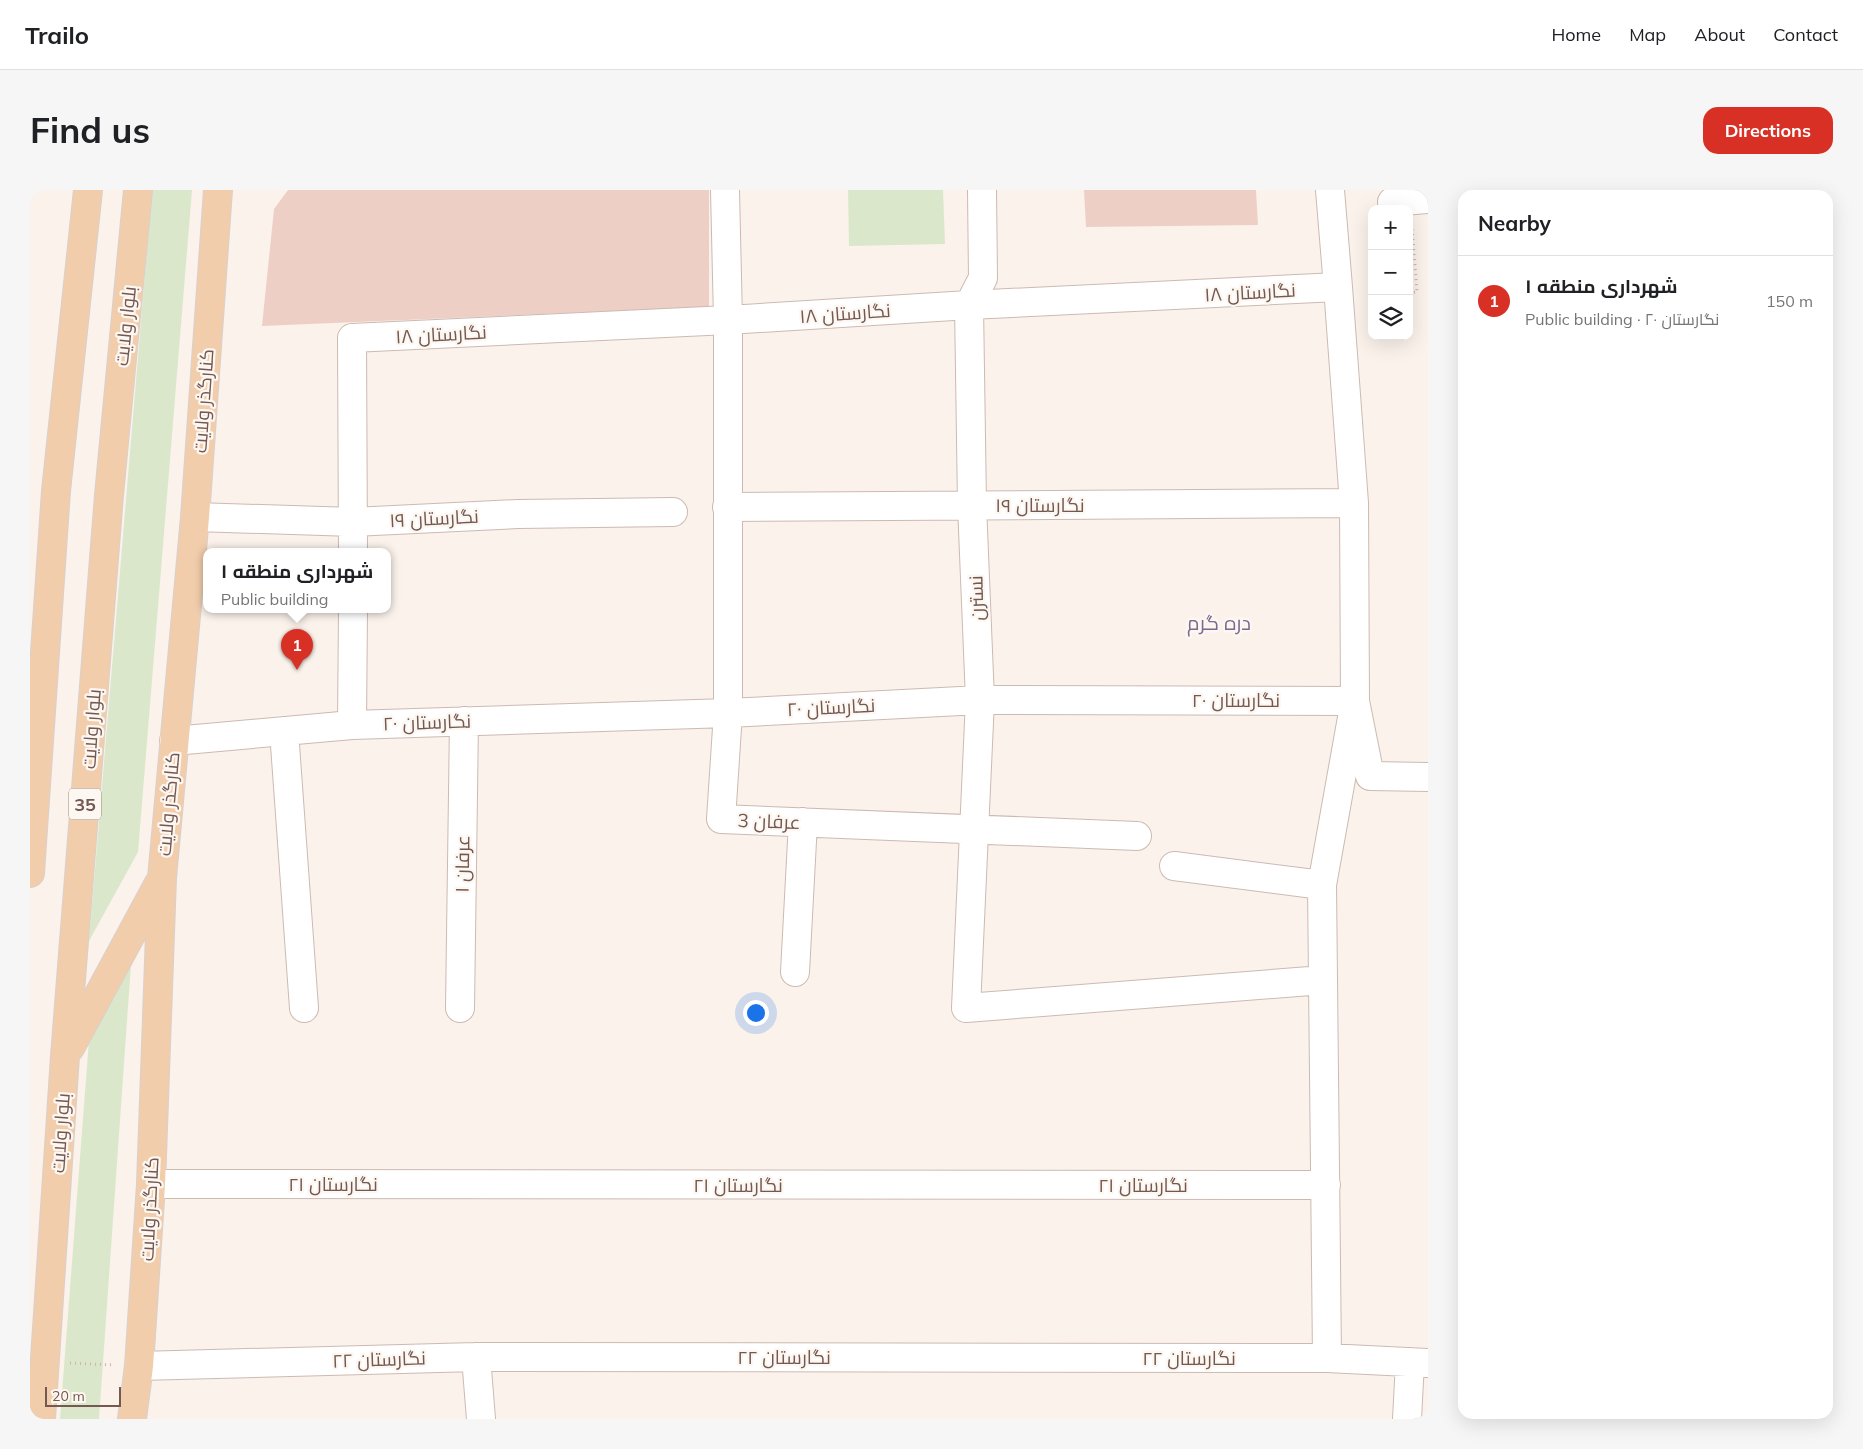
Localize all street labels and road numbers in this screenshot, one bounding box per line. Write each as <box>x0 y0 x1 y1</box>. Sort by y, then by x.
street label: نگارستان ۱۸ <box>1204 278 1296 306</box>
street label: بلوار ولایت <box>109 285 141 367</box>
street label: نگارستان ۱۸ <box>799 298 891 328</box>
street label: نگارستان ۱۸ <box>395 320 487 348</box>
street label: کنارگذر ولایت <box>187 348 219 454</box>
street label: نگارستان ۱۹ <box>995 493 1085 517</box>
street label: نگارستان ۱۹ <box>389 504 479 532</box>
street label: نسترن <box>963 575 989 621</box>
street label: بلوار ولایت <box>76 688 106 770</box>
street label: نگارستان ۲۰ <box>1192 688 1280 712</box>
street label: نگارستان ۲۰ <box>786 693 876 721</box>
street label: نگارستان ۲۰ <box>382 708 472 736</box>
street label: کنارگذر ولایت <box>152 751 184 857</box>
road number: 35 <box>69 788 101 820</box>
street label: عرفان 3 <box>737 808 801 834</box>
street label: عرفان ۱ <box>449 835 475 893</box>
street label: بلوار ولایت <box>45 1092 75 1174</box>
street label: کنارگذر ولایت <box>134 1156 164 1262</box>
street label: نگارستان ۲۱ <box>288 1172 378 1196</box>
street label: نگارستان ۲۱ <box>693 1173 783 1197</box>
street label: نگارستان ۲۱ <box>1098 1173 1188 1197</box>
street label: نگارستان ۲۲ <box>332 1345 426 1373</box>
street label: نگارستان ۲۲ <box>737 1345 831 1369</box>
street label: نگارستان ۲۲ <box>1142 1346 1236 1370</box>

